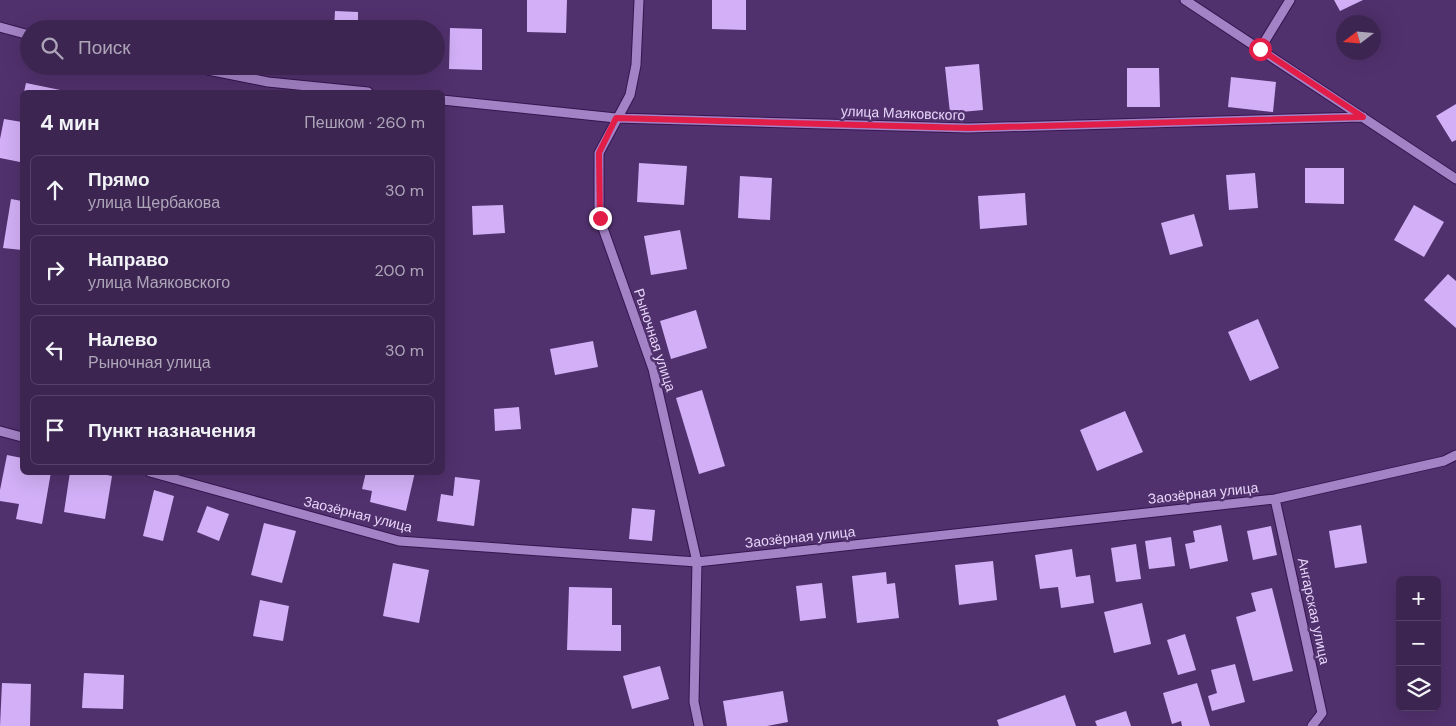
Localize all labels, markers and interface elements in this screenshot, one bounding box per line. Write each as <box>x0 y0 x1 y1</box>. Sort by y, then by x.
north arrow <box>1336 15 1381 60</box>
search box <box>20 20 445 75</box>
icon: search <box>38 34 66 62</box>
text: Поиск <box>78 35 131 60</box>
route start <box>1249 38 1272 61</box>
street label: улица Маяковского <box>841 102 966 124</box>
text: 4 мин <box>40 109 100 137</box>
text: Пешком · 260 m <box>304 112 425 133</box>
text: Прямо <box>88 167 150 192</box>
icon: ahead <box>41 176 69 204</box>
text: 30 m <box>385 180 424 201</box>
text: улица Щербакова <box>88 192 220 213</box>
route end <box>589 207 612 230</box>
text: Направо <box>88 247 169 272</box>
icon: right <box>41 256 69 284</box>
text: 200 m <box>375 260 424 281</box>
text: улица Маяковского <box>88 272 230 293</box>
street label: Рыночная улица <box>630 286 680 394</box>
text: Налево <box>88 327 158 352</box>
icon: left <box>41 336 69 364</box>
text: 30 m <box>385 340 424 361</box>
text: Рыночная улица <box>88 352 211 373</box>
icon: arrive <box>41 416 69 444</box>
text: Пункт назначения <box>88 418 256 443</box>
street label: Заозёрная улица <box>1147 478 1259 508</box>
street label: Заозёрная улица <box>302 492 414 536</box>
street label: Заозёрная улица <box>744 522 856 552</box>
street label: Ангарская улица <box>1294 556 1334 666</box>
map controls <box>1396 576 1441 711</box>
button: + <box>1396 576 1441 621</box>
button: − <box>1396 621 1441 666</box>
button: layers <box>1396 666 1441 711</box>

